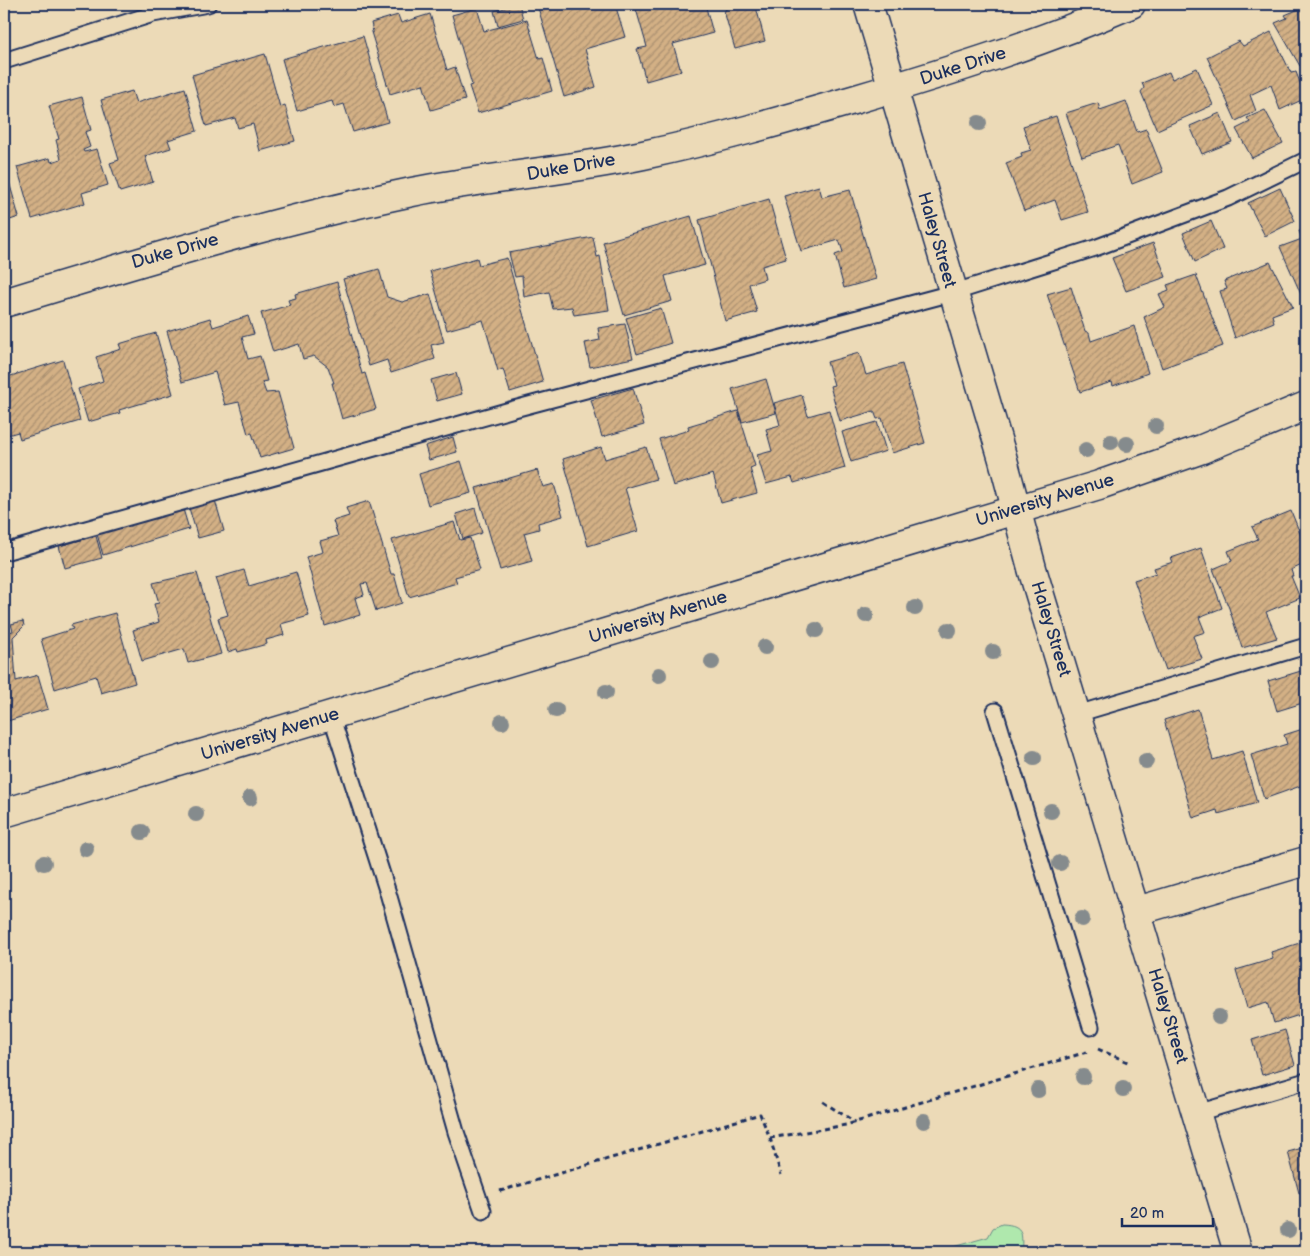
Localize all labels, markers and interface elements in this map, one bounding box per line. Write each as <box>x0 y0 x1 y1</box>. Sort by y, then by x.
street label: Duke Drive <box>917 42 1009 90</box>
street label: Duke Drive <box>525 149 617 185</box>
street label: Haley Street <box>913 190 961 291</box>
street label: Duke Drive <box>129 228 221 273</box>
street label: University Avenue <box>973 469 1117 531</box>
street label: Haley Street <box>1027 579 1076 680</box>
street label: University Avenue <box>586 586 730 648</box>
street label: University Avenue <box>198 703 342 765</box>
street label: Haley Street <box>1144 966 1193 1067</box>
scale bar <box>1122 1196 1214 1228</box>
text: 20 m <box>1130 1204 1164 1223</box>

